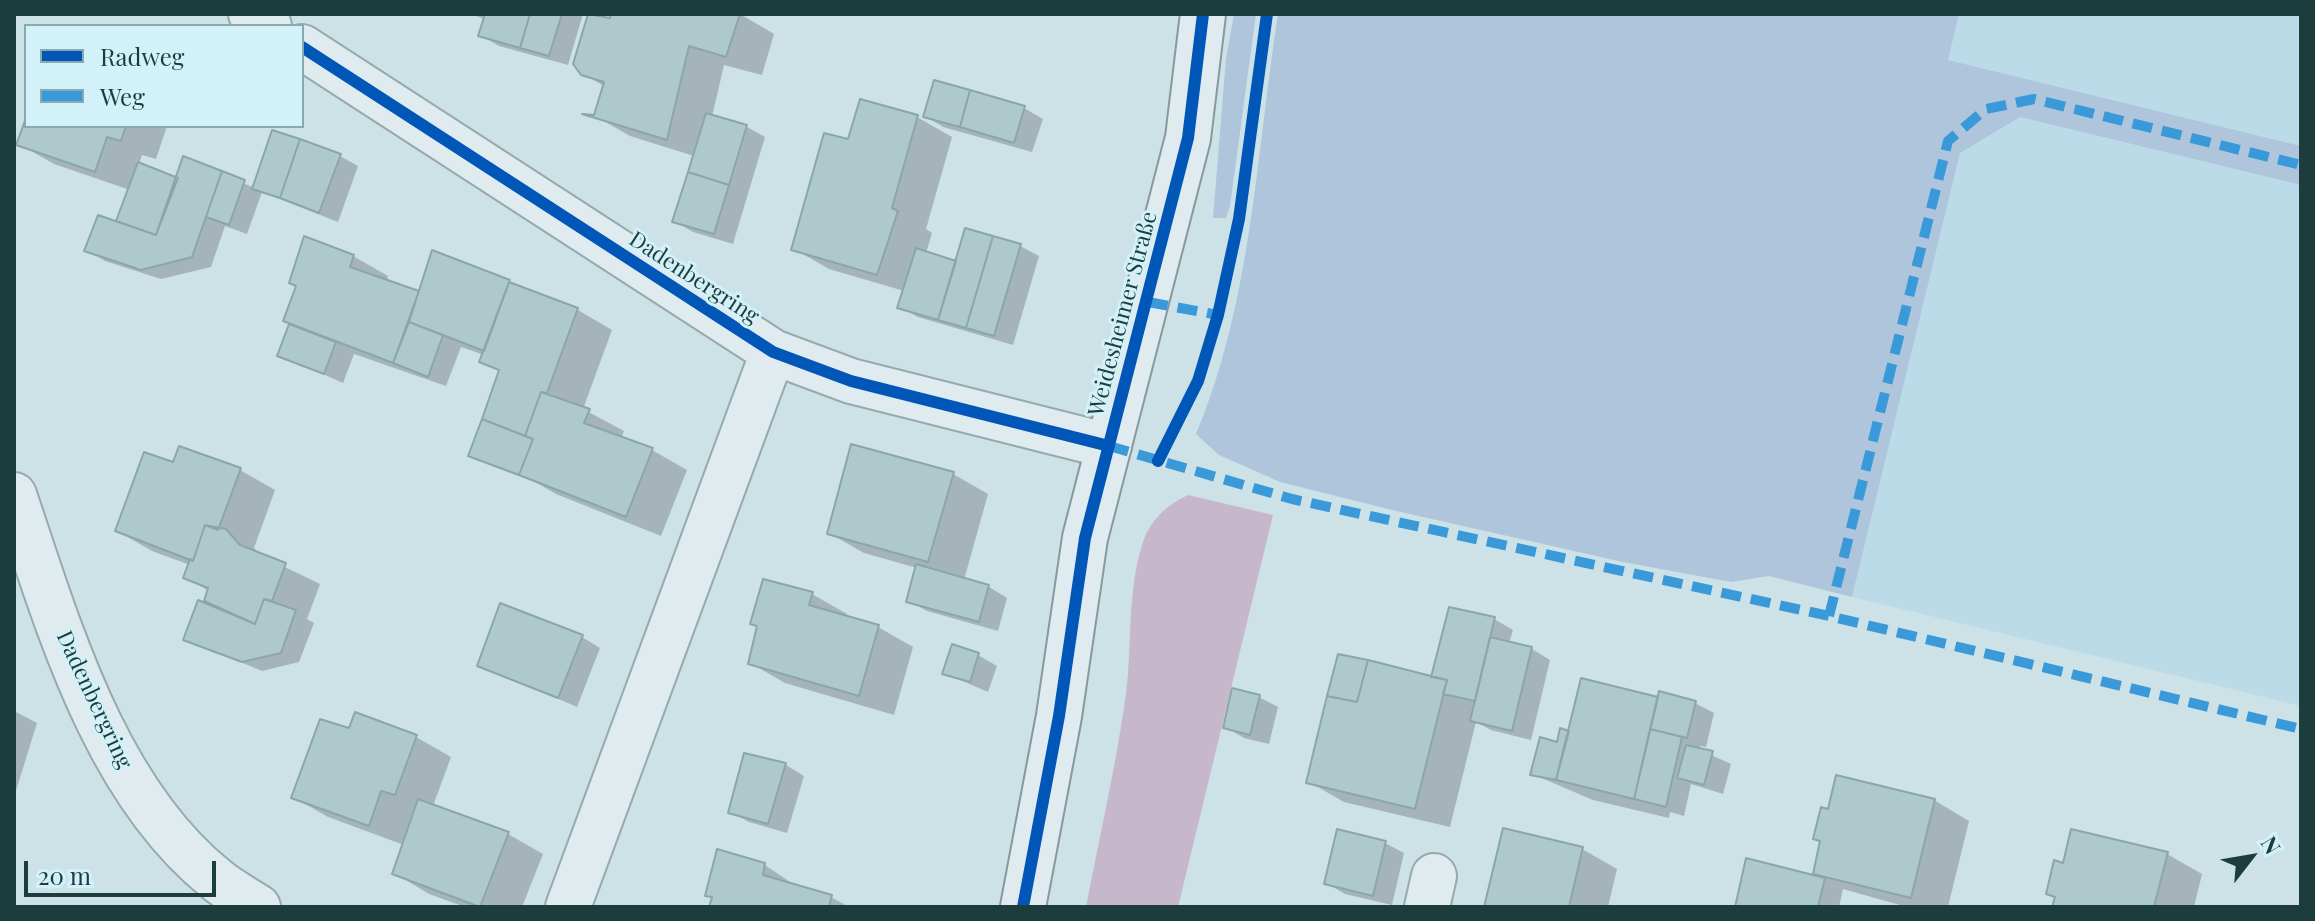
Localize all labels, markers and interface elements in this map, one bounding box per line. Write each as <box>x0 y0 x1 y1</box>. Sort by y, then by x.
legend <box>24 24 304 128</box>
text: Radweg <box>100 40 185 72</box>
text: Weg <box>100 80 145 112</box>
street label: Weidesheimer Straße <box>1083 209 1163 419</box>
street label: Dadenbergring <box>624 226 764 330</box>
street label: Dadenbergring <box>50 627 138 773</box>
north arrow <box>2211 817 2291 897</box>
text: N <box>2255 830 2289 859</box>
scale bar <box>28 845 220 895</box>
text: 20 m <box>38 859 91 891</box>

